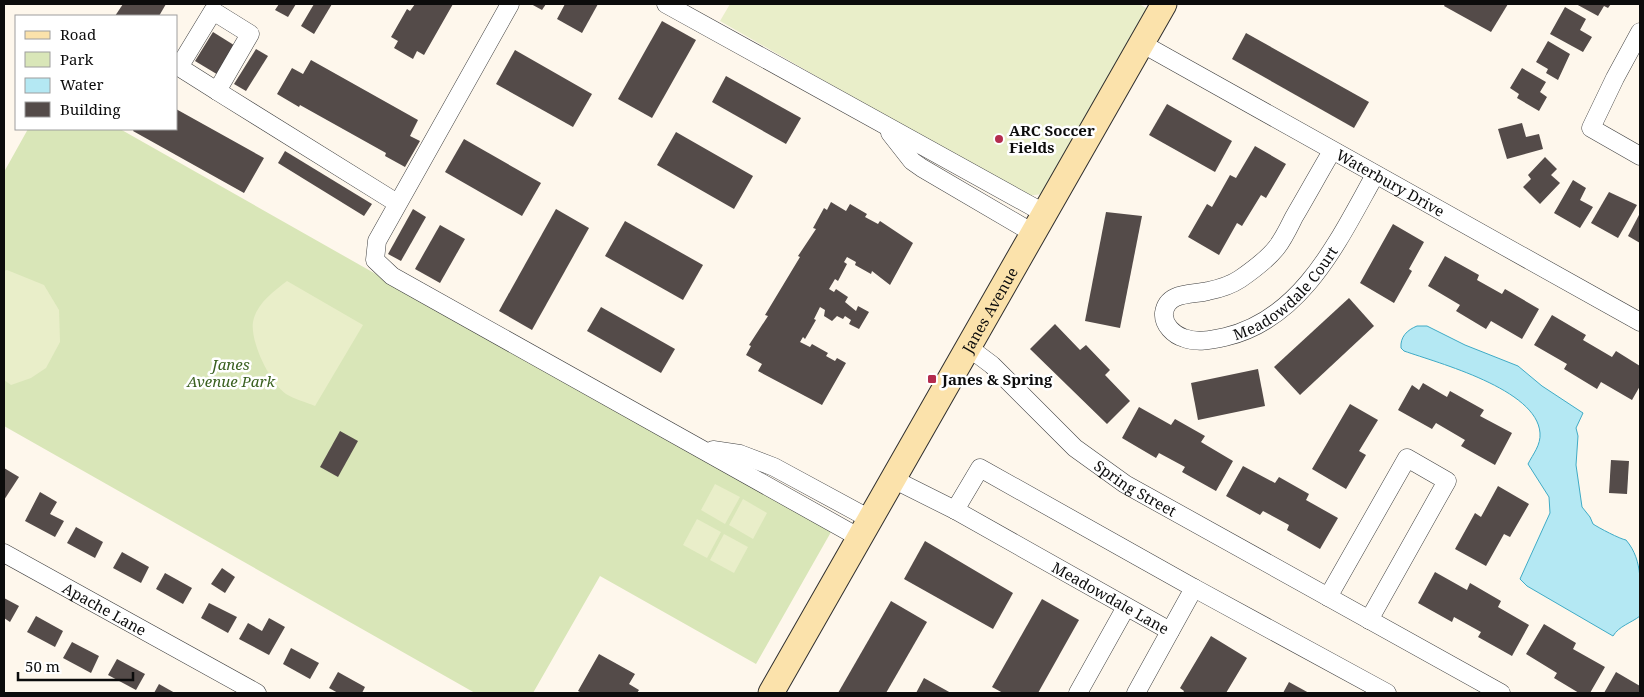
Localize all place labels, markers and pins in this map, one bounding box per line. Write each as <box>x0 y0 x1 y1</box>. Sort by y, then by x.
place label: ARC Soccer Fields <box>1009 120 1095 157</box>
marker: ARC Soccer Fields <box>993 133 1005 145</box>
place label: Janes & Spring <box>941 369 1053 389</box>
marker: Janes & Spring <box>926 373 938 385</box>

